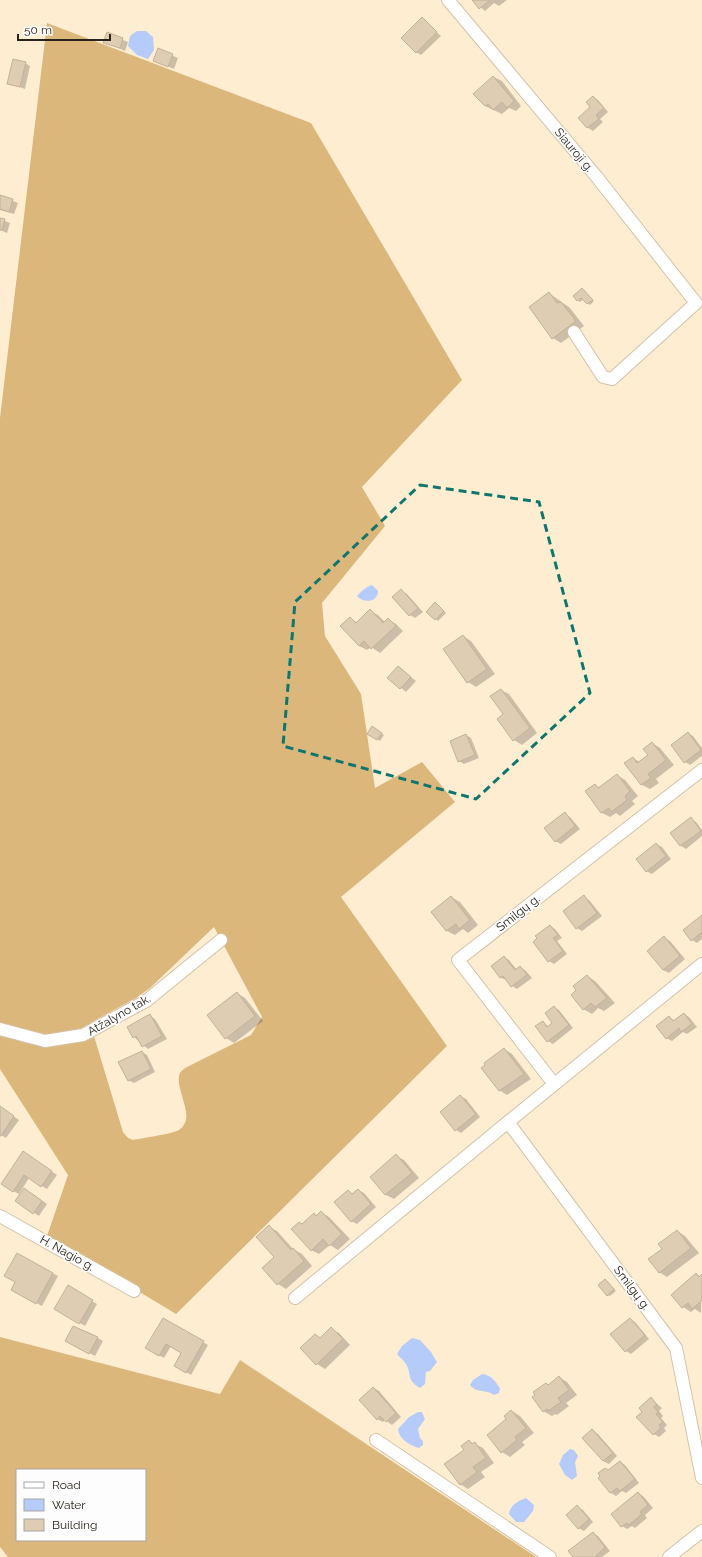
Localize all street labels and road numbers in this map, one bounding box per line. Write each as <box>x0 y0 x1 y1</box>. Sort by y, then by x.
street label: Siauroji g. <box>552 125 596 175</box>
street label: Smilgų g. <box>493 892 543 934</box>
street label: Atžalyno tak. <box>85 991 153 1039</box>
street label: H. Nagio g. <box>37 1232 97 1274</box>
street label: Smilgų g. <box>611 1263 653 1313</box>

